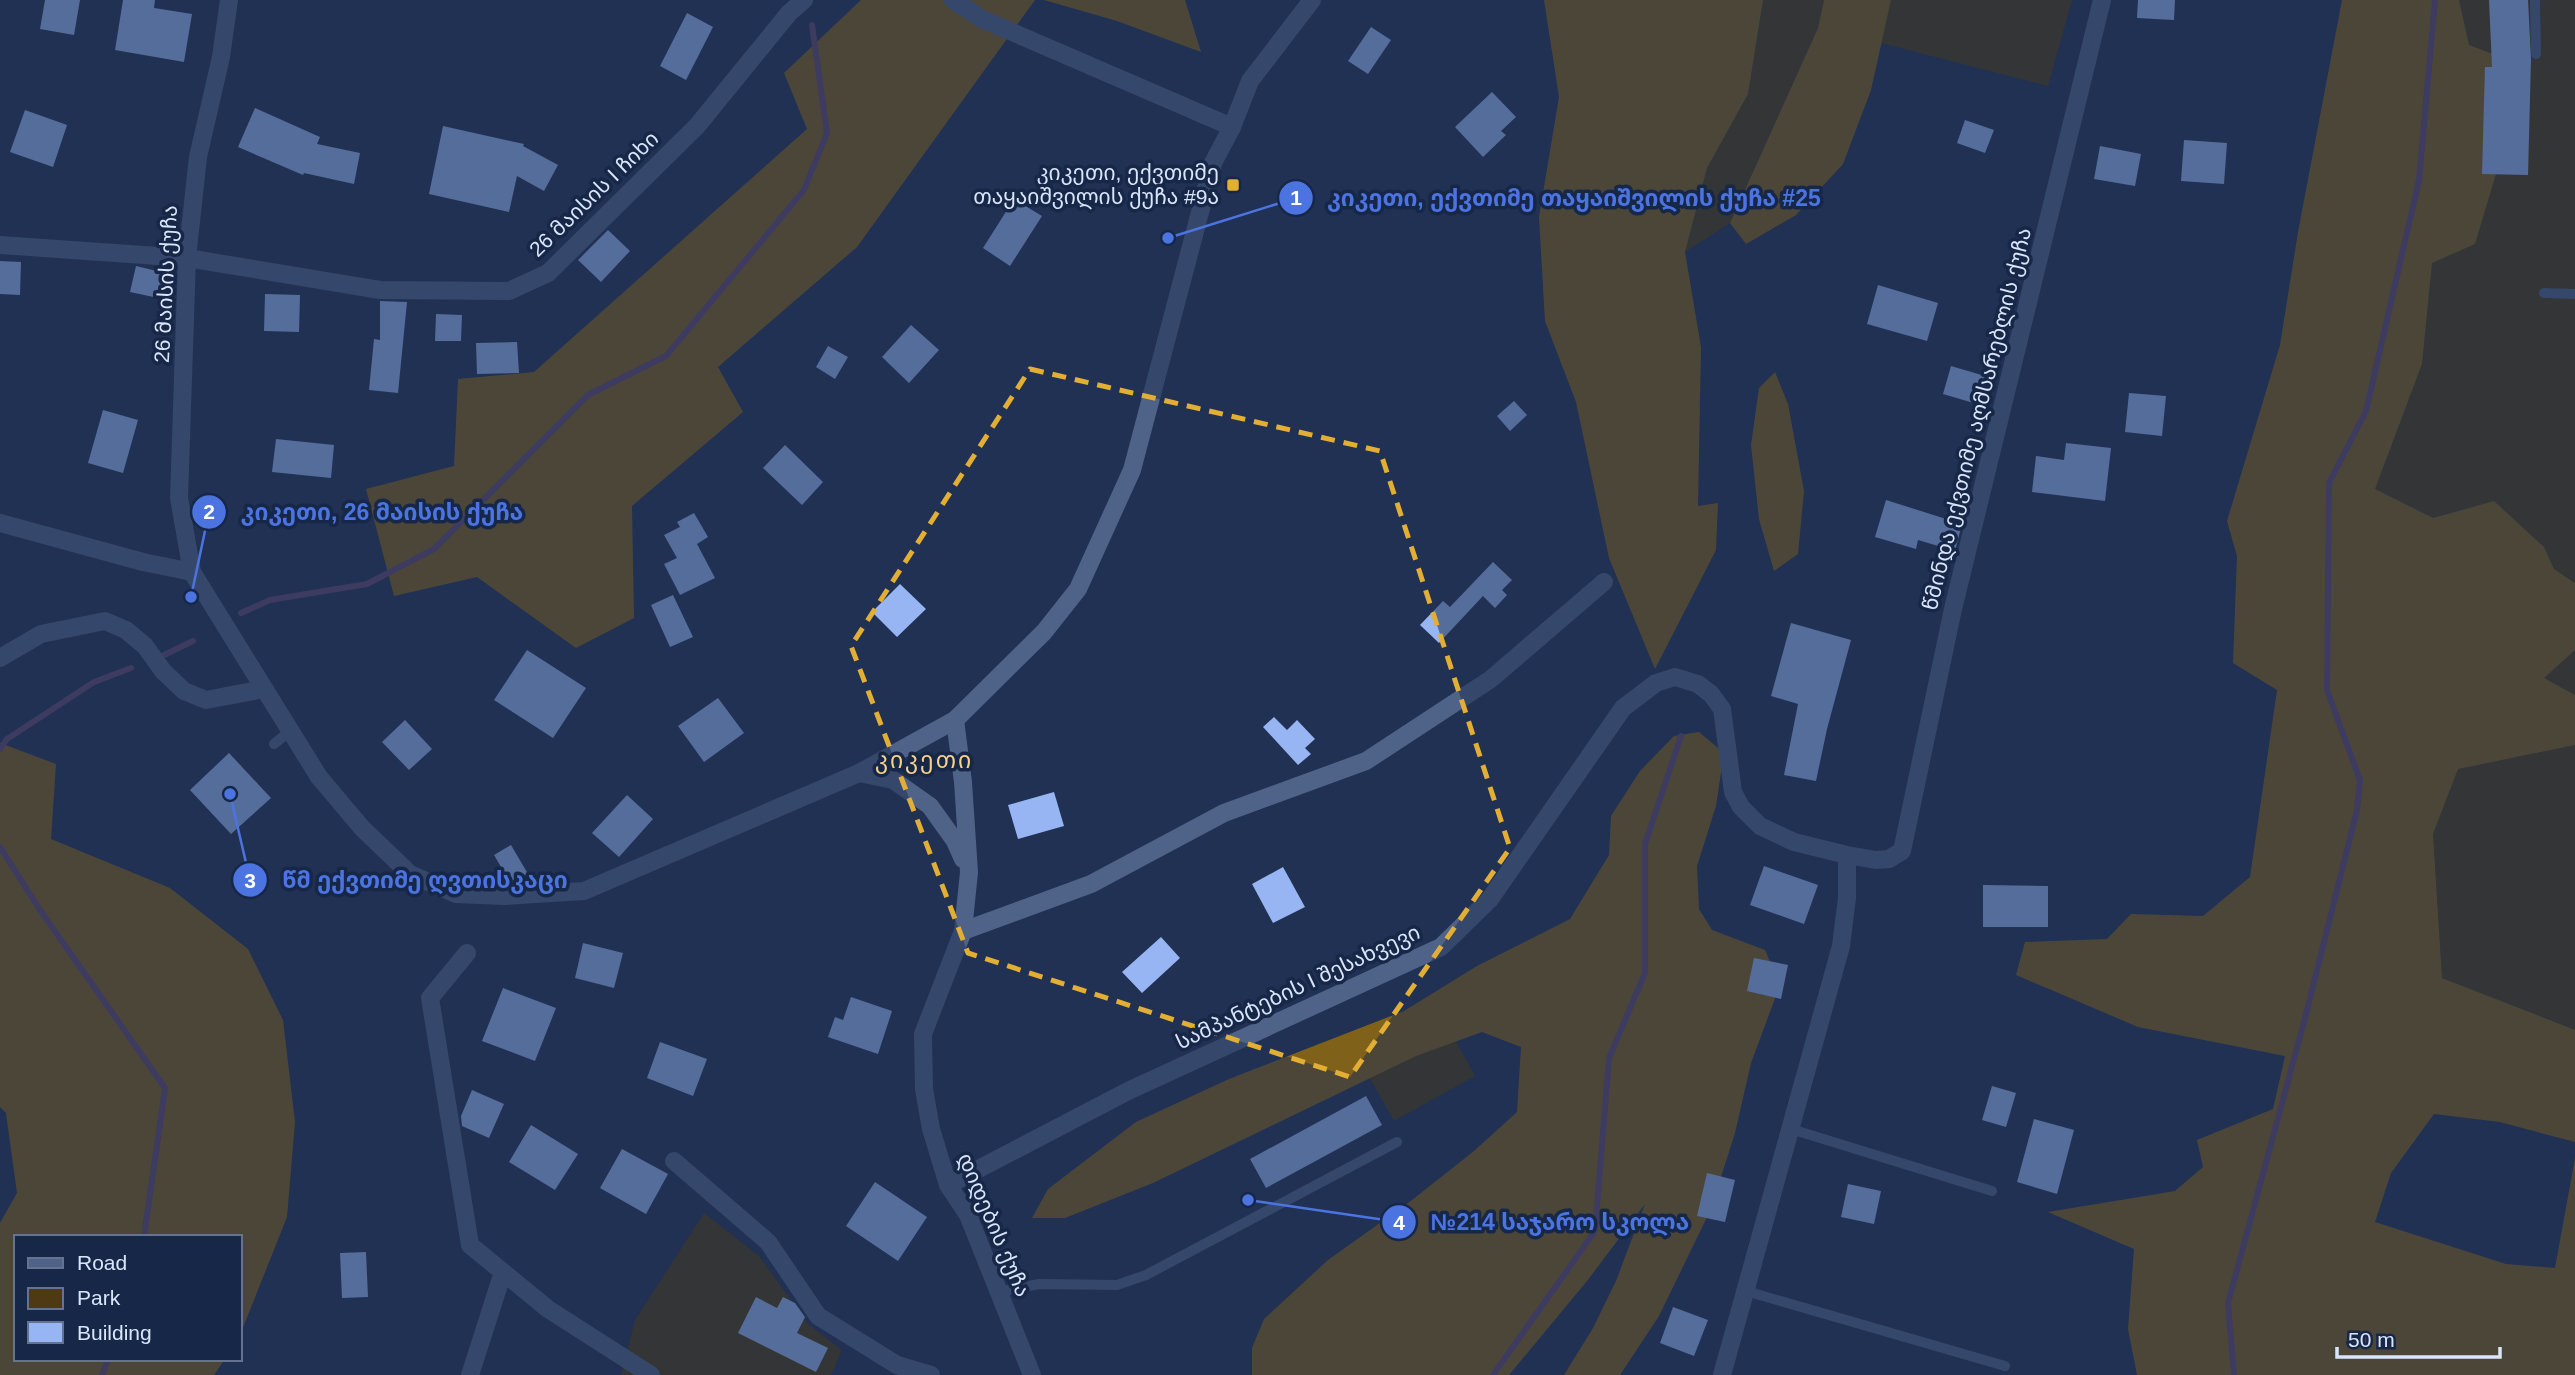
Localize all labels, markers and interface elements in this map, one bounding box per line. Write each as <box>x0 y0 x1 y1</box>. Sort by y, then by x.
street label: 26 მაისის I ჩიხი <box>525 126 663 261</box>
place label: კიკეთი, ექვთიმე თაყაიშვილის ქუჩა #9ა <box>973 161 1219 210</box>
callout: კიკეთი, ექვთიმე თაყაიშვილის ქუჩა #25 <box>1278 176 1835 220</box>
marker: კიკეთი, ექვთიმე თაყაიშვილის ქუჩა #9ა <box>1225 177 1241 193</box>
text: კიკეთი, ექვთიმე თაყაიშვილის ქუჩა #25 <box>1327 185 1821 212</box>
text: 1 <box>1290 186 1302 209</box>
street label: 26 მაისის ქუჩა <box>150 205 182 363</box>
street label: წმინდა ექვთიმე აღმსარებლის ქუჩა <box>1918 225 2037 613</box>
callout: კიკეთი, 26 მაისის ქუჩა <box>192 490 537 534</box>
text: კიკეთი, 26 მაისის ქუჩა <box>241 499 523 526</box>
text: 2 <box>203 500 215 523</box>
district label: კიკეთი <box>875 747 973 774</box>
callout: წმ ექვთიმე ღვთისკაცი <box>233 858 581 902</box>
text: წმ ექვთიმე ღვთისკაცი <box>282 867 568 894</box>
text: 3 <box>244 869 256 892</box>
street label: სამპანტების I შესახვევი <box>1172 920 1424 1054</box>
street label: დიდების ქუჩა <box>952 1150 1035 1301</box>
callout: №214 საჯარო სკოლა <box>1382 1200 1703 1244</box>
text: №214 საჯარო სკოლა <box>1431 1209 1689 1236</box>
text: 4 <box>1393 1211 1405 1234</box>
legend <box>14 1235 242 1361</box>
text: Road <box>77 1251 127 1274</box>
text: Park <box>77 1286 121 1309</box>
scale bar <box>2337 1316 2500 1360</box>
text: Building <box>77 1321 152 1344</box>
text: 50 m <box>2348 1328 2395 1351</box>

